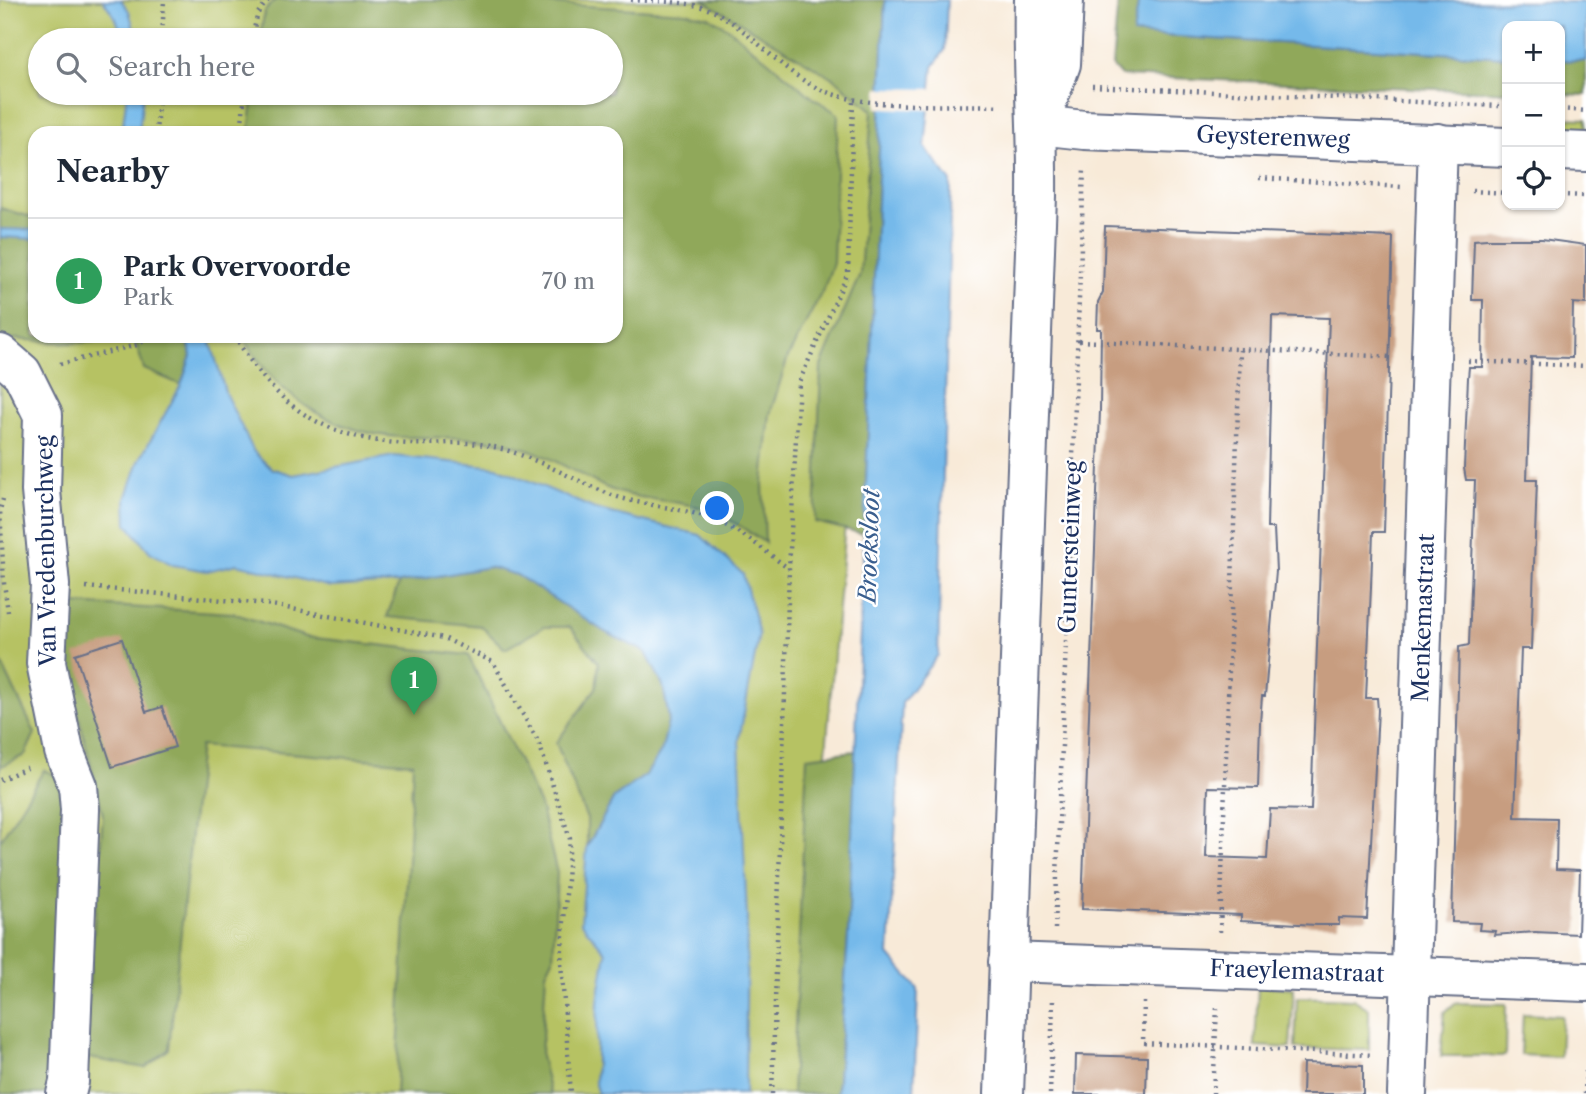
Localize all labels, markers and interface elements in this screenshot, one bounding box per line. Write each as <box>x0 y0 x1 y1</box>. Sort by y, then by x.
map controls <box>1502 21 1565 210</box>
button: + <box>1502 21 1565 84</box>
search box <box>28 28 623 105</box>
icon: search <box>52 48 90 86</box>
text: Search here <box>108 51 255 83</box>
button: − <box>1502 84 1565 147</box>
street label: Geysterenweg <box>1196 120 1351 154</box>
button: locate <box>1502 147 1565 210</box>
text: Nearby <box>56 153 169 190</box>
text: Park Overvoorde <box>123 251 351 283</box>
text: 1 <box>74 267 84 295</box>
text: 70 m <box>542 267 595 295</box>
text: Park <box>123 283 173 311</box>
street label: Van Vredenburchweg <box>30 434 62 668</box>
street label: Guntersteinweg <box>1053 459 1087 634</box>
water label: Broeksloot <box>852 487 886 606</box>
your location <box>700 491 734 525</box>
street label: Menkemastraat <box>1406 533 1440 703</box>
pin: 1 <box>391 657 437 715</box>
street label: Fraeylemastraat <box>1209 954 1385 988</box>

